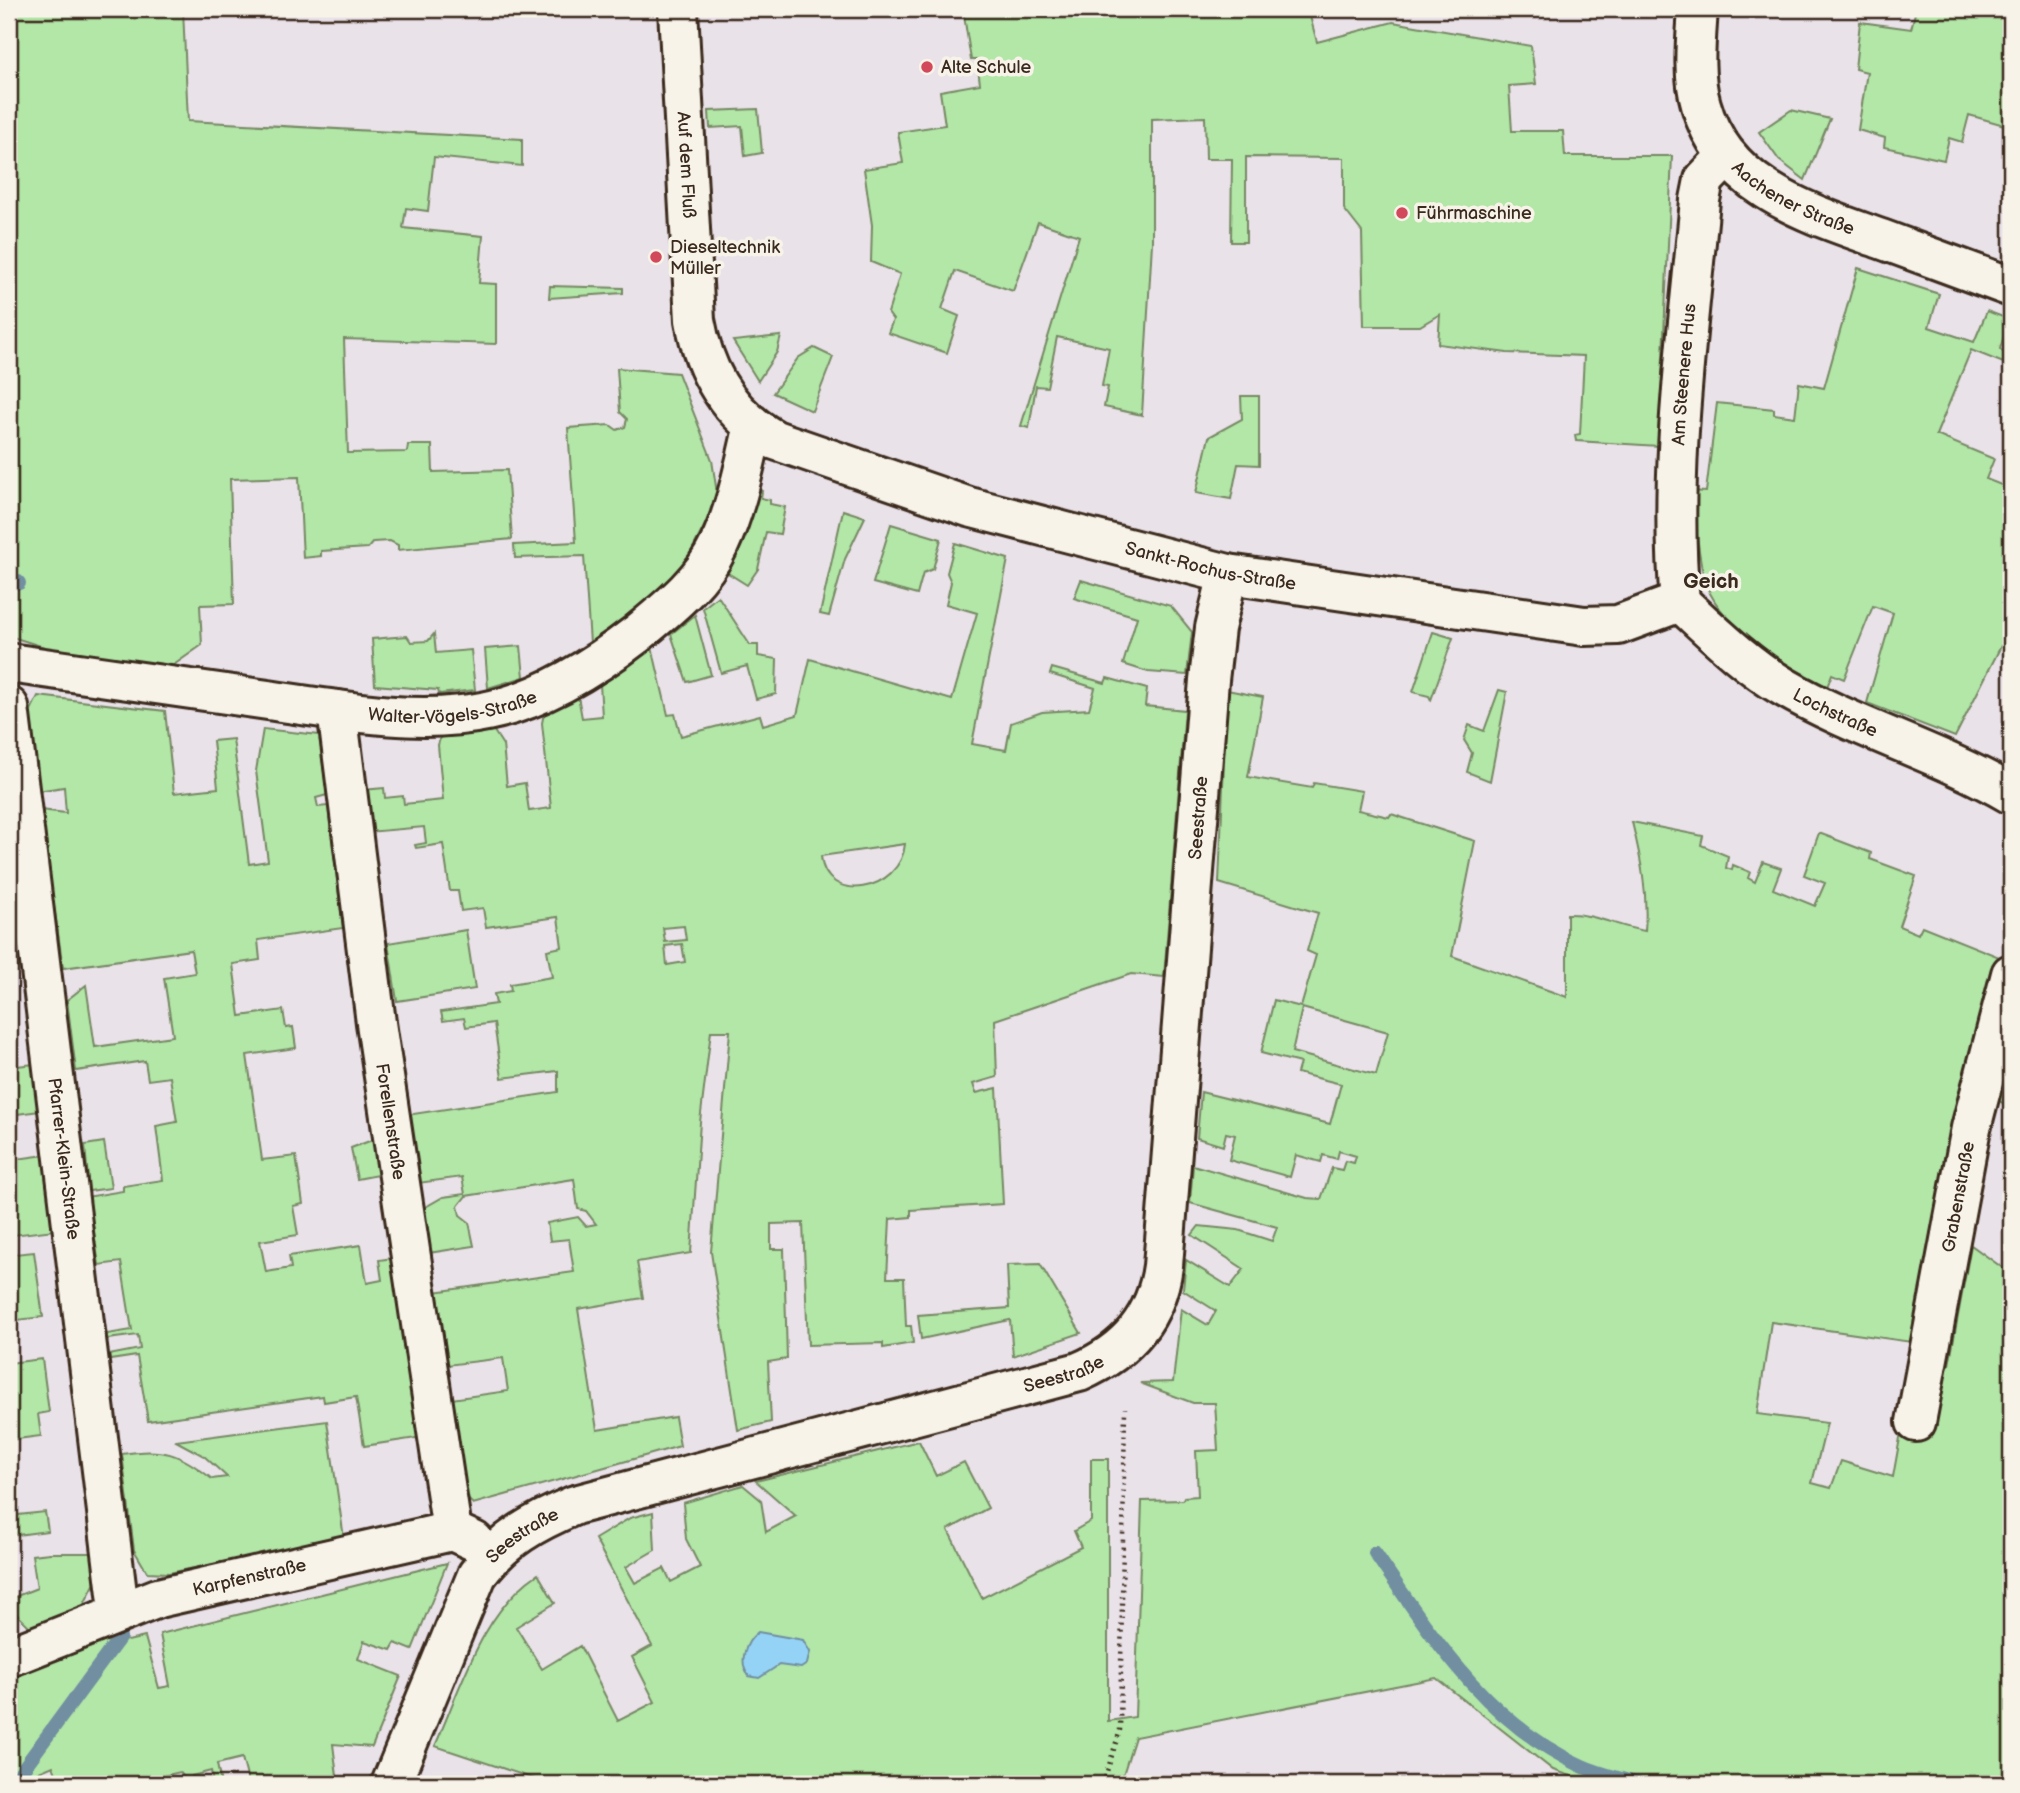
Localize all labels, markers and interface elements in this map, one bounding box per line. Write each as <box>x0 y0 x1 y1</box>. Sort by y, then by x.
place label: Alte Schule <box>941 57 1031 78</box>
marker: Alte Schule <box>919 59 935 75</box>
street label: Auf dem Fluß <box>673 111 700 219</box>
street label: Aachener Straße <box>1728 157 1858 239</box>
place label: Führmaschine <box>1416 203 1532 224</box>
marker: Führmaschine <box>1394 205 1410 221</box>
place label: Dieseltechnik Müller <box>670 237 780 279</box>
marker: Dieseltechnik Müller <box>648 249 664 265</box>
street label: Am Steenere Hus <box>1668 302 1700 446</box>
street label: Sankt-Rochus-Straße <box>1123 537 1298 594</box>
district label: Geich <box>1683 569 1739 594</box>
street label: Lochstraße <box>1789 684 1881 742</box>
street label: Walter-Vögels-Straße <box>367 686 540 727</box>
street label: Seestraße <box>1184 775 1212 860</box>
street label: Forellenstraße <box>372 1062 410 1181</box>
street label: Pfarrer-Klein-Straße <box>44 1076 84 1241</box>
street label: Grabenstraße <box>1937 1139 1979 1254</box>
street label: Seestraße <box>1021 1351 1108 1397</box>
street label: Seestraße <box>481 1503 562 1567</box>
street label: Karpfenstraße <box>191 1554 308 1600</box>

